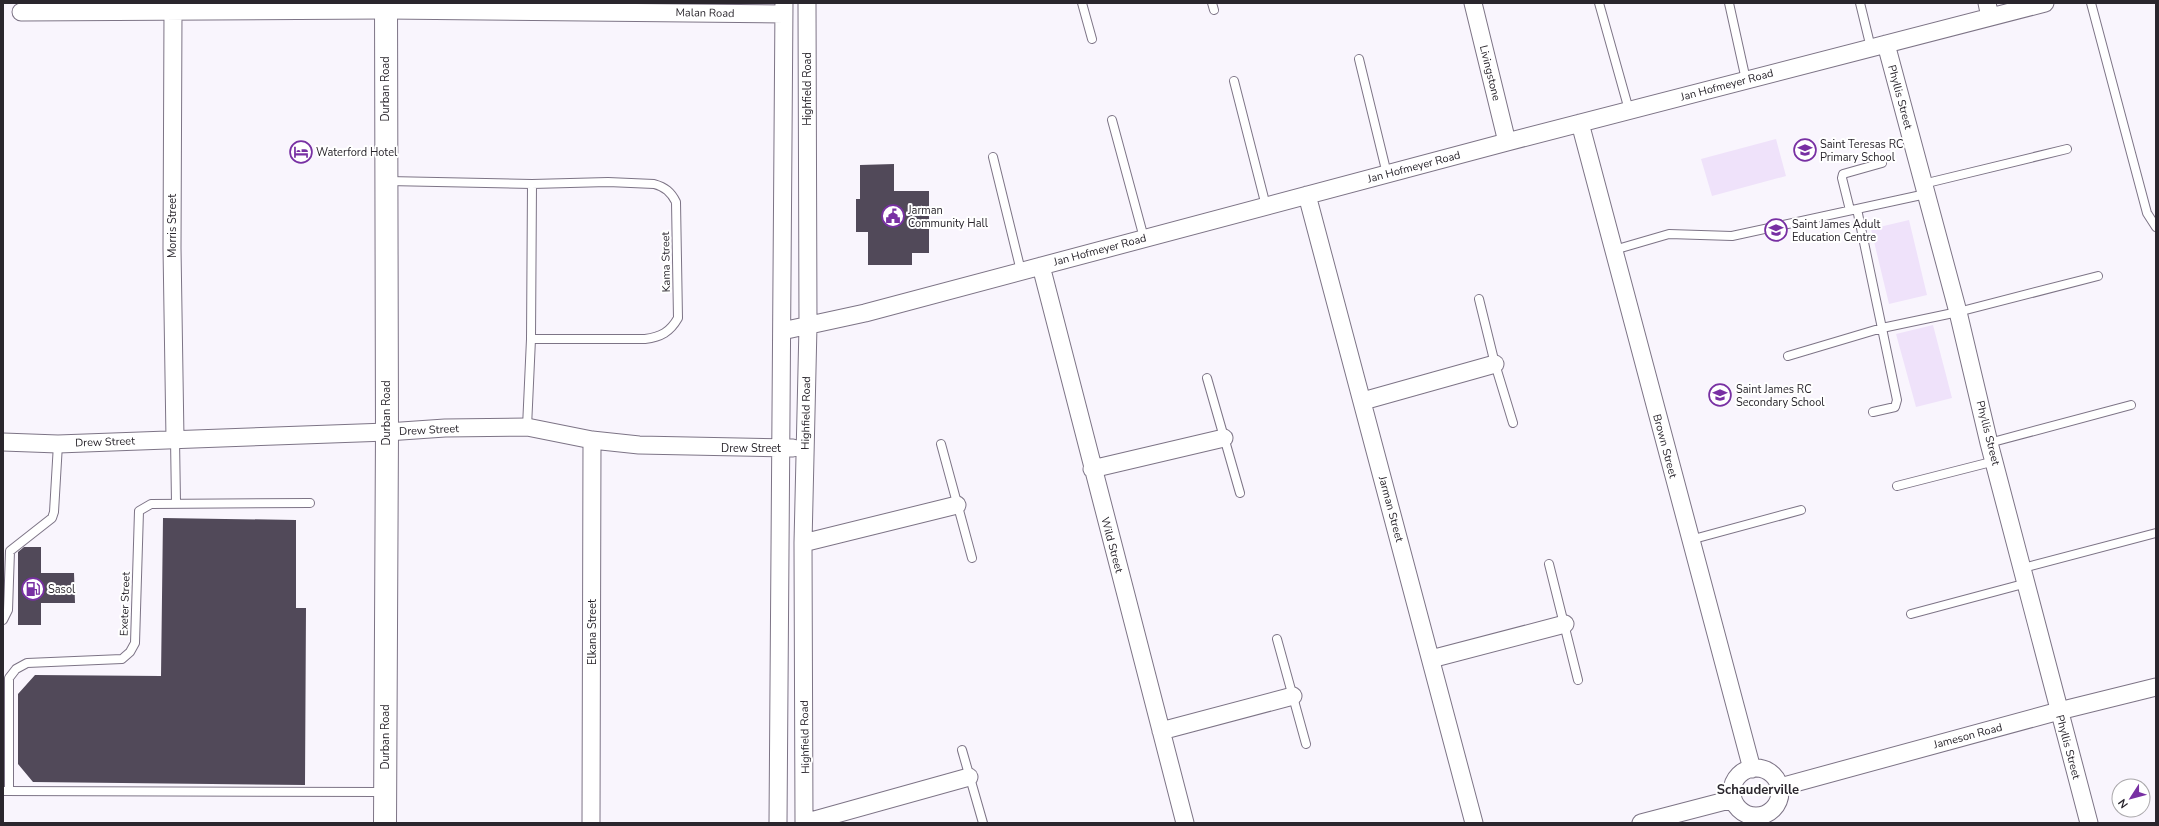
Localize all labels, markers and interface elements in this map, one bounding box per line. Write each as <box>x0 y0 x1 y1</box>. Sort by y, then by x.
street label: Malan Road <box>675 5 735 21</box>
street label: Livingstone <box>1476 44 1504 102</box>
street label: Highfield Road <box>800 52 815 126</box>
street label: Durban Road <box>378 56 393 122</box>
street label: Phyllis Street <box>1884 63 1916 131</box>
street label: Jan Hofmeyer Road <box>1678 65 1775 105</box>
school or university icon: Saint Teresas RC Primary School <box>1792 137 1818 163</box>
place label: Saint Teresas RC Primary School <box>1820 137 1903 165</box>
hotel icon: Waterford Hotel <box>288 139 314 165</box>
place label: Waterford Hotel <box>316 145 398 160</box>
street label: Jan Hofmeyer Road <box>1365 147 1462 187</box>
street label: Morris Street <box>165 194 180 258</box>
public building icon: Jarman Community Hall <box>880 203 906 229</box>
place label: Jarman Community Hall <box>907 203 989 231</box>
school or university icon: Saint James Adult Education Centre <box>1763 217 1789 243</box>
place label: Saint James Adult Education Centre <box>1792 217 1881 245</box>
street label: Jan Hofmeyer Road <box>1051 230 1148 270</box>
street label: Kama Street <box>658 231 674 293</box>
street label: Highfield Road <box>798 376 814 450</box>
street label: Durban Road <box>379 380 394 446</box>
school or university icon: Saint James RC Secondary School <box>1707 382 1733 408</box>
place label: Saint James RC Secondary School <box>1736 382 1825 410</box>
street label: Phyllis Street <box>1973 399 2003 467</box>
street label: Brown Street <box>1649 412 1681 480</box>
street label: Drew Street <box>399 421 459 439</box>
street label: Drew Street <box>75 433 135 451</box>
street label: Drew Street <box>721 441 781 456</box>
street label: Jarman Street <box>1375 473 1407 544</box>
street label: Wild Street <box>1097 515 1127 575</box>
street label: Exeter Street <box>116 571 134 636</box>
fuel station icon: Sasol <box>20 576 46 602</box>
place label: Sasol <box>48 582 76 597</box>
street label: Elkana Street <box>585 599 600 665</box>
street label: Highfield Road <box>797 700 813 774</box>
street label: Durban Road <box>378 704 393 770</box>
street label: Phyllis Street <box>2052 713 2084 781</box>
street label: Jameson Road <box>1931 720 2004 753</box>
north arrow <box>2111 778 2151 818</box>
district label: Schauderville <box>1717 781 1799 799</box>
text: N <box>2115 796 2132 811</box>

